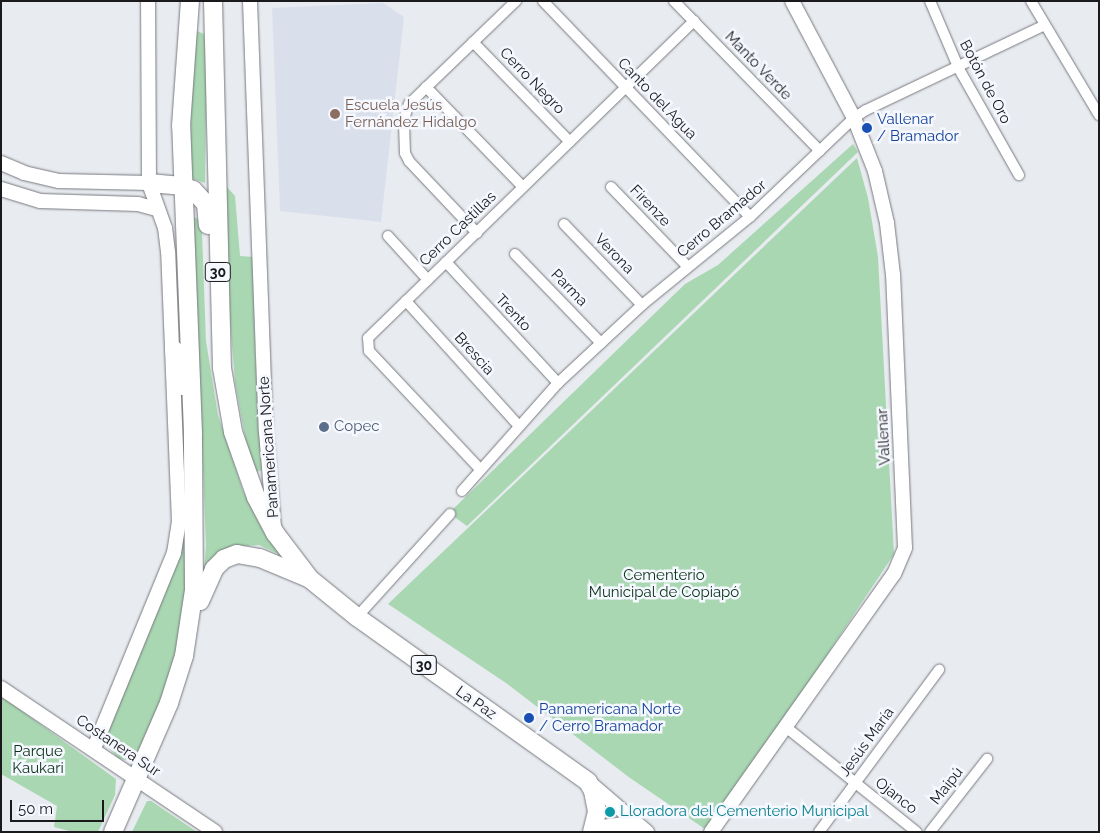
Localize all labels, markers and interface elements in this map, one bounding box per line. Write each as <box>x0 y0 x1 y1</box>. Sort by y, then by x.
street label: Manto Verde <box>721 28 795 104</box>
street label: Botón de Oro <box>955 37 1015 127</box>
street label: Cerro Negro <box>496 44 568 118</box>
street label: Canto del Agua <box>613 54 701 144</box>
place label: Escuela Jesús Fernández Hidalgo <box>345 96 476 131</box>
marker: Escuela Jesús Fernández Hidalgo <box>329 108 341 120</box>
place label: Vallenar / Bramador <box>877 110 959 145</box>
marker: Vallenar / Bramador <box>861 122 873 134</box>
street label: Cerro Bramador <box>674 176 770 262</box>
street label: Firenze <box>626 182 674 230</box>
street label: Cerro Castillas <box>416 188 500 270</box>
street label: Verona <box>591 230 637 278</box>
road number: 30 <box>204 260 232 284</box>
street label: Parma <box>547 266 591 310</box>
street label: Trento <box>491 291 535 335</box>
street label: Brescia <box>450 329 498 379</box>
street label: Panamericana Norte <box>255 376 283 518</box>
street label: Vallenar <box>874 408 894 466</box>
place label: Copec <box>334 418 380 436</box>
marker: Copec <box>318 421 330 433</box>
park label: Cementerio Municipal de Copiapó <box>589 566 739 601</box>
road number: 30 <box>410 654 438 676</box>
street label: La Paz <box>452 683 500 723</box>
place label: Panamericana Norte / Cerro Bramador <box>539 700 681 735</box>
street label: Jesús María <box>836 704 898 780</box>
street label: Costanera Sur <box>72 711 164 781</box>
marker: Panamericana Norte / Cerro Bramador <box>523 712 535 724</box>
park label: Parque Kaukari <box>12 742 64 777</box>
street label: Maipú <box>927 764 967 808</box>
street label: Ojanco <box>871 774 921 818</box>
scale bar <box>12 790 106 822</box>
text: 50 m <box>18 800 53 818</box>
place label: Lloradora del Cementerio Municipal <box>620 803 869 821</box>
marker: Lloradora del Cementerio Municipal <box>604 806 616 818</box>

